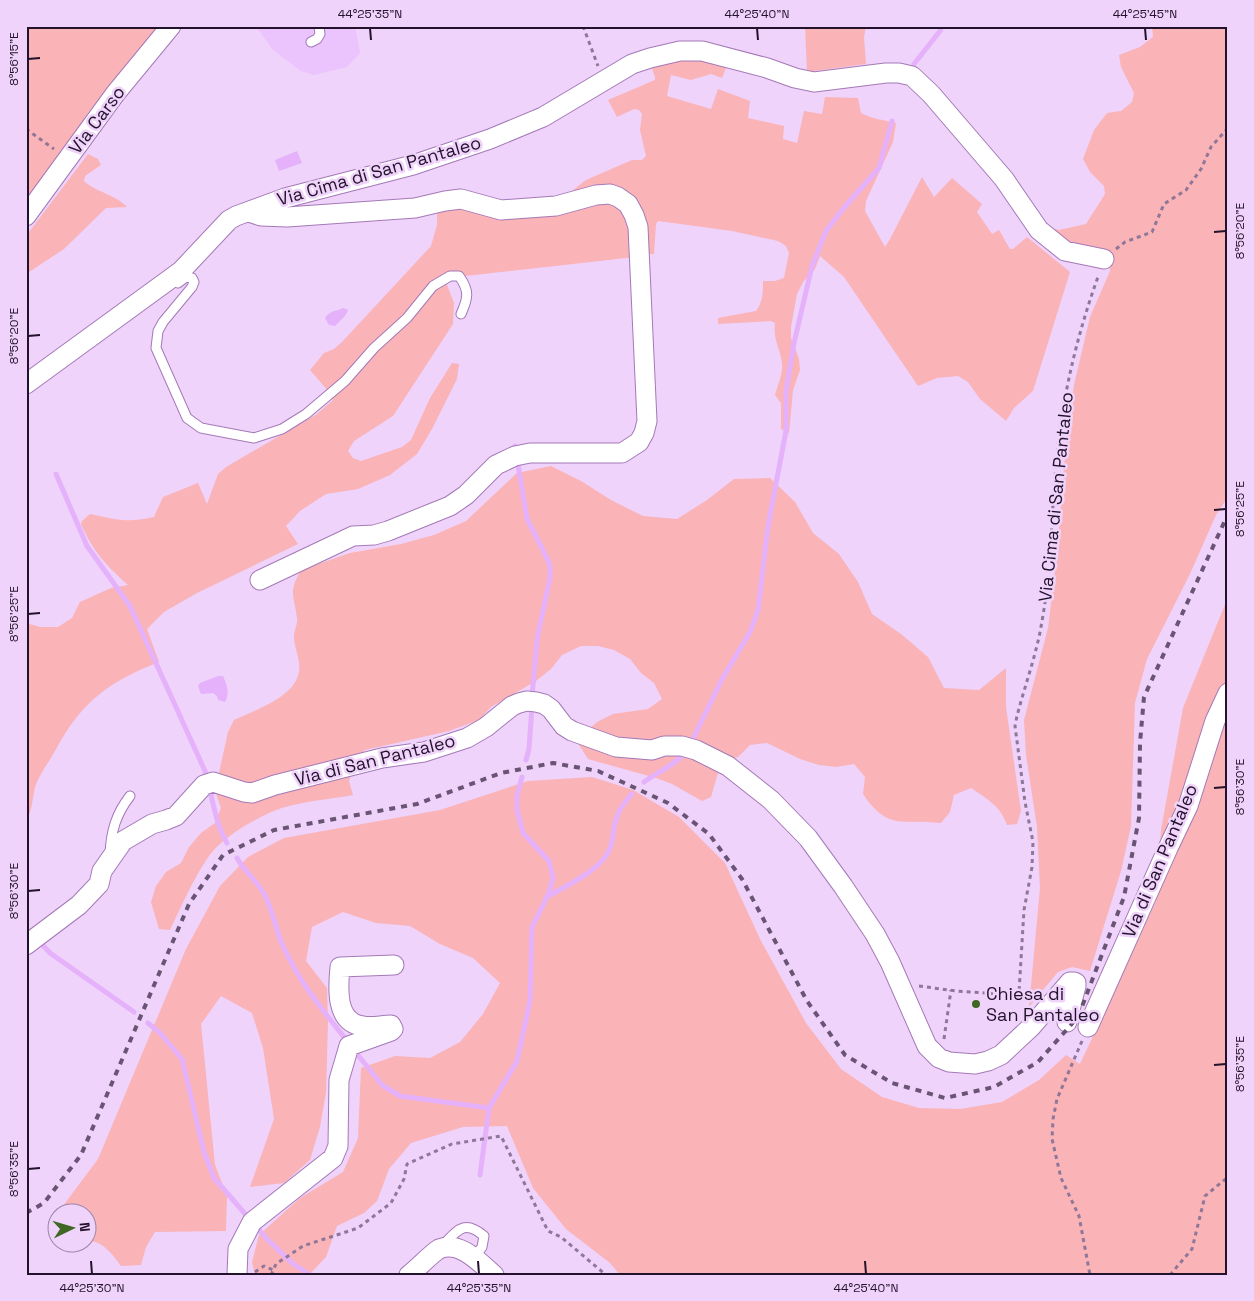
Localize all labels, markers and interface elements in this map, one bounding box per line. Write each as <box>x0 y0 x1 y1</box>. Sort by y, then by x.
text: 44°25'35"N <box>338 6 402 22</box>
text: 44°25'40"N <box>725 6 789 22</box>
text: 44°25'45"N <box>1113 6 1177 22</box>
text: 8°56'15"E <box>6 32 22 86</box>
street label: Via Carso <box>63 81 130 158</box>
street label: Via Cima di San Pantaleo <box>274 130 484 211</box>
text: 8°56'20"E <box>1232 203 1248 259</box>
text: 8°56'20"E <box>6 308 22 364</box>
street label: Via Cima di San Pantaleo <box>1033 391 1078 603</box>
text: 8°56'25"E <box>1232 481 1248 537</box>
text: 8°56'25"E <box>6 586 22 642</box>
street label: Via di San Pantaleo <box>292 728 458 791</box>
text: 8°56'30"E <box>1232 759 1248 815</box>
street label: Via di San Pantaleo <box>1117 781 1202 941</box>
text: 8°56'30"E <box>6 863 22 919</box>
place label: Chiesa di San Pantaleo <box>986 982 1100 1026</box>
marker: Chiesa di San Pantaleo <box>970 998 982 1010</box>
text: 8°56'35"E <box>1232 1036 1248 1092</box>
text: 8°56'35"E <box>6 1141 22 1197</box>
north arrow <box>48 1204 98 1254</box>
text: N <box>76 1221 94 1232</box>
text: 44°25'30"N <box>59 1280 125 1296</box>
text: 44°25'35"N <box>447 1280 511 1296</box>
text: 44°25'40"N <box>834 1280 898 1296</box>

